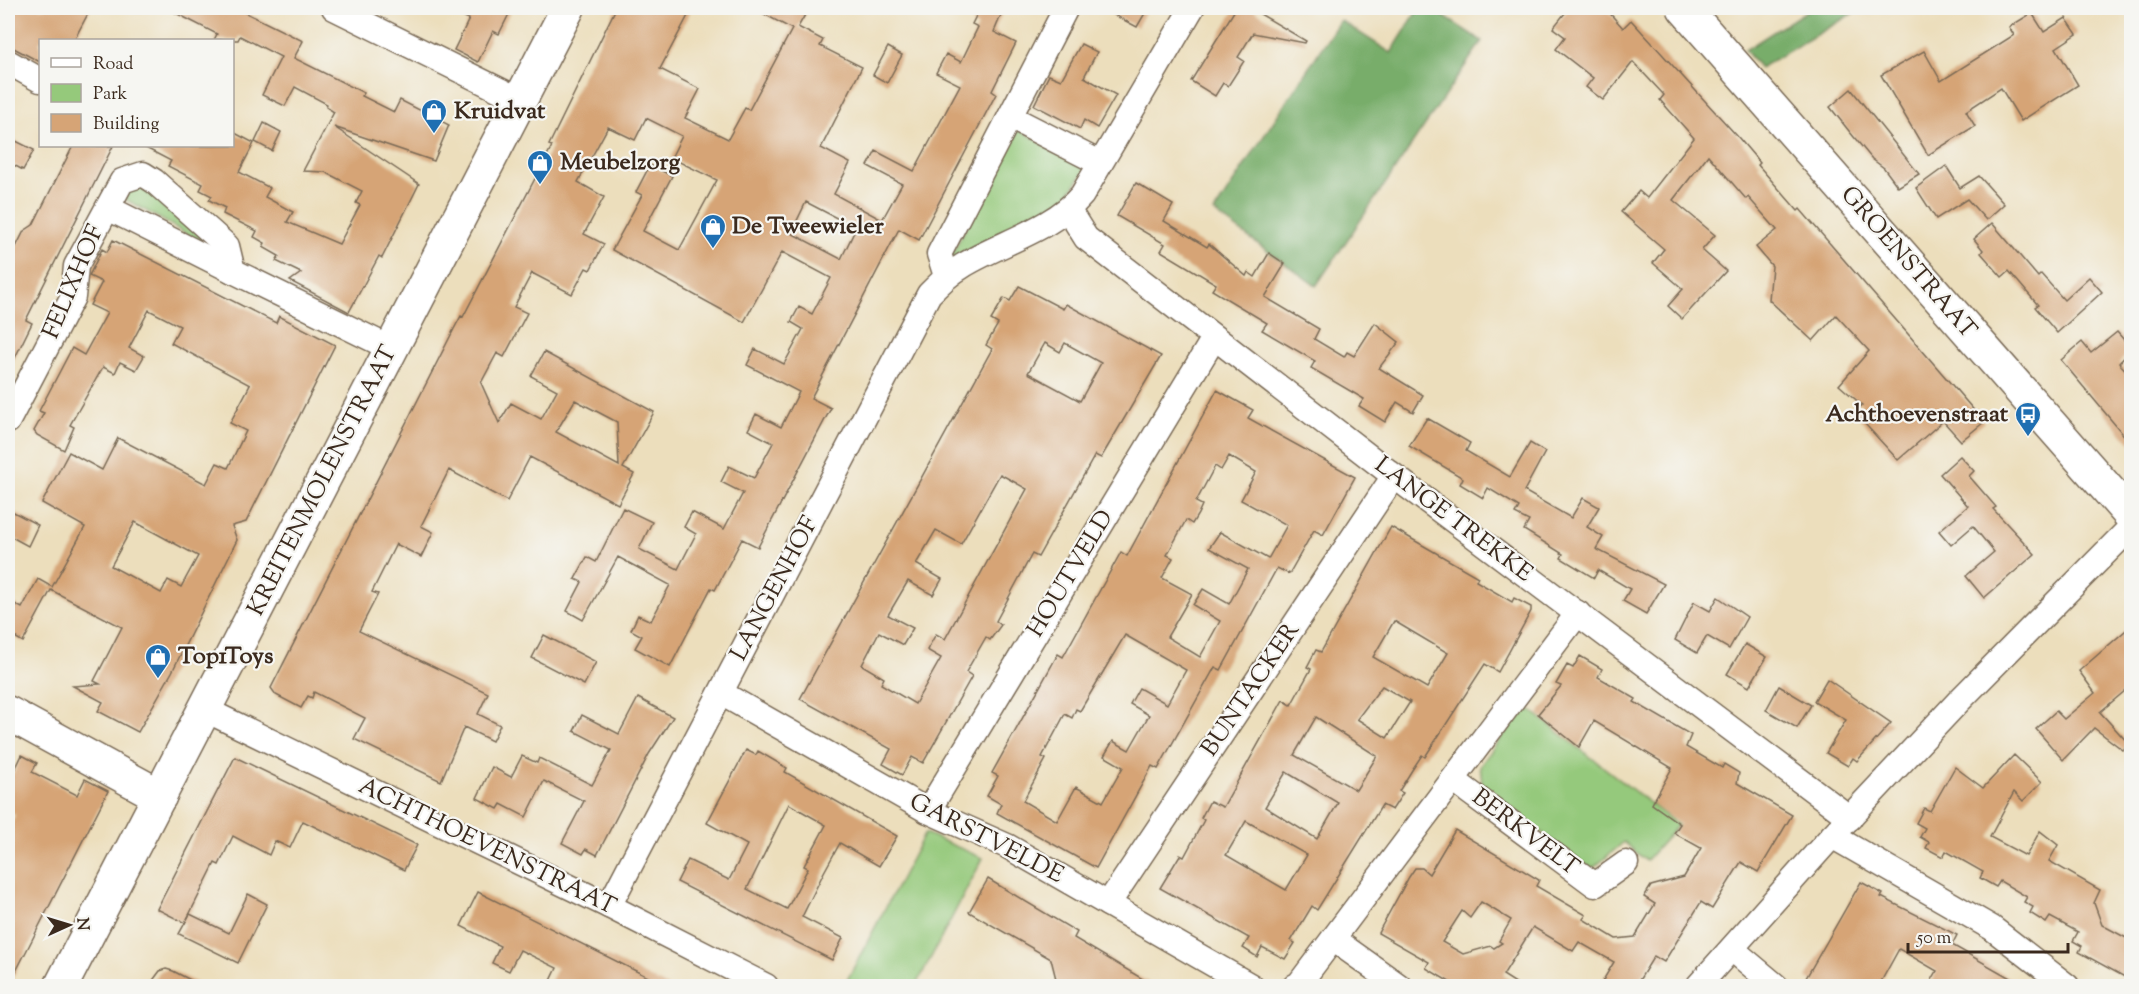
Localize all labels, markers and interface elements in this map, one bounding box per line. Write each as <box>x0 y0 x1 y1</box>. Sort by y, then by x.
legend <box>39 39 234 147</box>
text: Road <box>93 52 133 78</box>
text: Park <box>93 82 128 108</box>
place label: Kruidvat <box>454 95 546 129</box>
shop icon: Kruidvat <box>419 97 449 135</box>
text: Building <box>93 112 159 138</box>
place label: Meubelzorg <box>560 146 681 180</box>
shop icon: Meubelzorg <box>525 148 555 186</box>
street label: GROENSTRAAT <box>1832 179 1984 347</box>
place label: De Tweewieler <box>732 210 885 244</box>
shop icon: De Tweewieler <box>698 212 728 250</box>
street label: FELIXHOF <box>35 220 113 344</box>
street label: KREITENMOLENSTRAAT <box>240 340 406 622</box>
place label: Achthoevenstraat <box>1825 398 2009 432</box>
bus stop icon: Achthoevenstraat <box>2013 400 2043 438</box>
street label: LANGE TREKKE <box>1367 449 1540 591</box>
street label: HOUTVELD <box>1020 504 1122 644</box>
street label: LANGENHOF <box>723 511 827 667</box>
street label: BUNTACKER <box>1193 615 1309 764</box>
place label: Top1Toys <box>178 640 273 674</box>
shop icon: Top1Toys <box>143 642 173 680</box>
street label: ACHTHOEVENSTRAAT <box>353 770 622 924</box>
street label: BERKVELT <box>1464 781 1586 885</box>
street label: GARSTVELDE <box>903 785 1069 893</box>
north arrow <box>39 895 99 955</box>
scale bar <box>1908 916 2068 954</box>
text: N <box>70 917 93 932</box>
text: 50 m <box>1916 926 1952 952</box>

